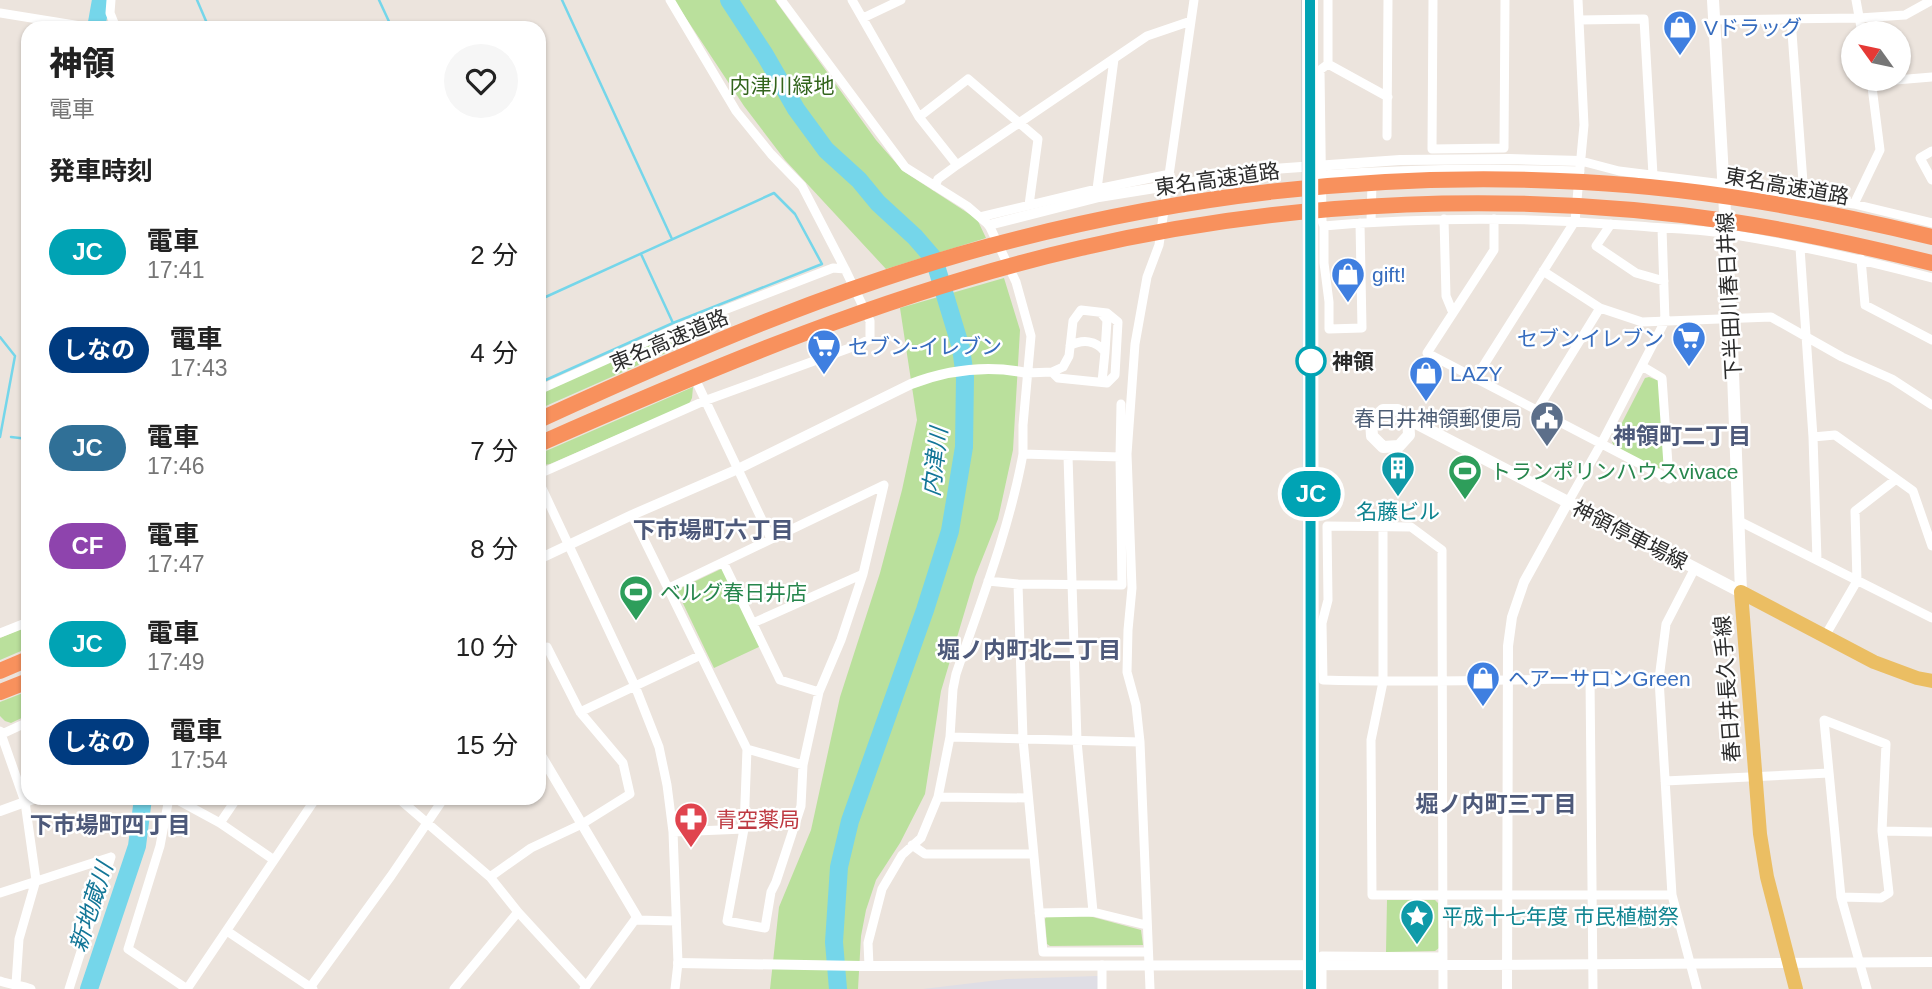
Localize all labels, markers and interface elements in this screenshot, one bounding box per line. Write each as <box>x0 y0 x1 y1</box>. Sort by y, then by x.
shop icon: Vドラッグ <box>1661 8 1699 57</box>
place label: Vドラッグ <box>1704 16 1802 39</box>
north arrow <box>1841 21 1911 91</box>
map controls <box>1841 21 1911 91</box>
button: heart <box>444 44 518 118</box>
text: 神領 <box>49 45 115 82</box>
park label: 内津川緑地 <box>730 74 835 97</box>
text: 電車 <box>49 96 95 122</box>
text: 発車時刻 <box>49 156 153 186</box>
street label: 東名高速道路 <box>1153 159 1281 199</box>
street label: 東名高速道路 <box>1723 164 1851 208</box>
street label: 下半田川春日井線 <box>1713 212 1745 380</box>
text: 電車 <box>147 226 199 256</box>
text: JC <box>72 238 103 265</box>
text: 2 分 <box>470 240 518 270</box>
shop icon: gift! <box>1329 255 1367 304</box>
text: 17:41 <box>147 257 205 283</box>
place label: gift! <box>1372 263 1406 286</box>
street label: 東名高速道路 <box>607 305 731 375</box>
supermarket icon: セブンイレブン <box>1670 319 1708 368</box>
text: 電車 <box>170 324 222 354</box>
supermarket icon: セブン-イレブン <box>805 327 843 376</box>
place label: セブンイレブン <box>1517 327 1664 350</box>
place label: セブン-イレブン <box>848 335 1002 358</box>
text: しなの <box>63 336 135 363</box>
text: 4 分 <box>470 338 518 368</box>
marker: 神領 <box>1296 346 1326 376</box>
place label: 神領 <box>1332 350 1374 373</box>
shop icon: LAZY <box>1407 354 1445 403</box>
text: 17:43 <box>170 355 228 381</box>
place label: LAZY <box>1450 362 1503 385</box>
public building icon: 春日井神領郵便局 <box>1528 399 1566 448</box>
place label: 春日井神領郵便局 <box>1354 407 1522 430</box>
text: 電車 <box>147 422 199 452</box>
water label: 内津川 <box>918 423 952 498</box>
district label: 神領町二丁目 <box>1613 423 1751 449</box>
text: JC <box>72 434 103 461</box>
text: 7 分 <box>470 436 518 466</box>
building icon: 名藤ビル <box>1379 449 1417 498</box>
sports icon: トランポリンハウスvivace <box>1446 452 1484 501</box>
text: 17:46 <box>147 453 205 479</box>
place label: トランポリンハウスvivace <box>1490 460 1739 483</box>
line badge: JC <box>1280 471 1342 517</box>
text: JC <box>1296 480 1326 507</box>
street label: 神領停車場線 <box>1569 496 1691 574</box>
place label: 名藤ビル <box>1356 500 1440 523</box>
district label: 下市場町六丁目 <box>633 517 794 543</box>
text: 電車 <box>147 520 199 550</box>
text: CF <box>72 532 104 559</box>
text: 8 分 <box>470 534 518 564</box>
text: 17:47 <box>147 551 205 577</box>
sports icon: ベルグ春日井店 <box>617 573 655 622</box>
place label: ベルグ春日井店 <box>660 581 807 604</box>
street label: 春日井長久手線 <box>1710 615 1744 763</box>
text: 電車 <box>147 618 199 648</box>
text: JC <box>72 630 103 657</box>
text: 10 分 <box>456 632 518 662</box>
district label: 堀ノ内町北二丁目 <box>937 637 1121 663</box>
text: 17:49 <box>147 649 205 675</box>
shop icon: ヘアーサロンGreen <box>1464 659 1502 708</box>
place label: ヘアーサロンGreen <box>1508 667 1691 690</box>
text: 電車 <box>170 716 222 746</box>
text: しなの <box>63 728 135 755</box>
text: 15 分 <box>456 730 518 760</box>
text: 17:54 <box>170 747 228 773</box>
district label: 堀ノ内町三丁目 <box>1416 791 1577 817</box>
pharmacy icon: 青空薬局 <box>672 800 710 849</box>
place label: 青空薬局 <box>716 808 800 831</box>
district label: 下市場町四丁目 <box>30 812 191 838</box>
water label: 新地蔵川 <box>64 856 119 955</box>
place icon: 平成十七年度 市民植樹祭 <box>1398 897 1436 946</box>
place label: 平成十七年度 市民植樹祭 <box>1442 905 1679 928</box>

